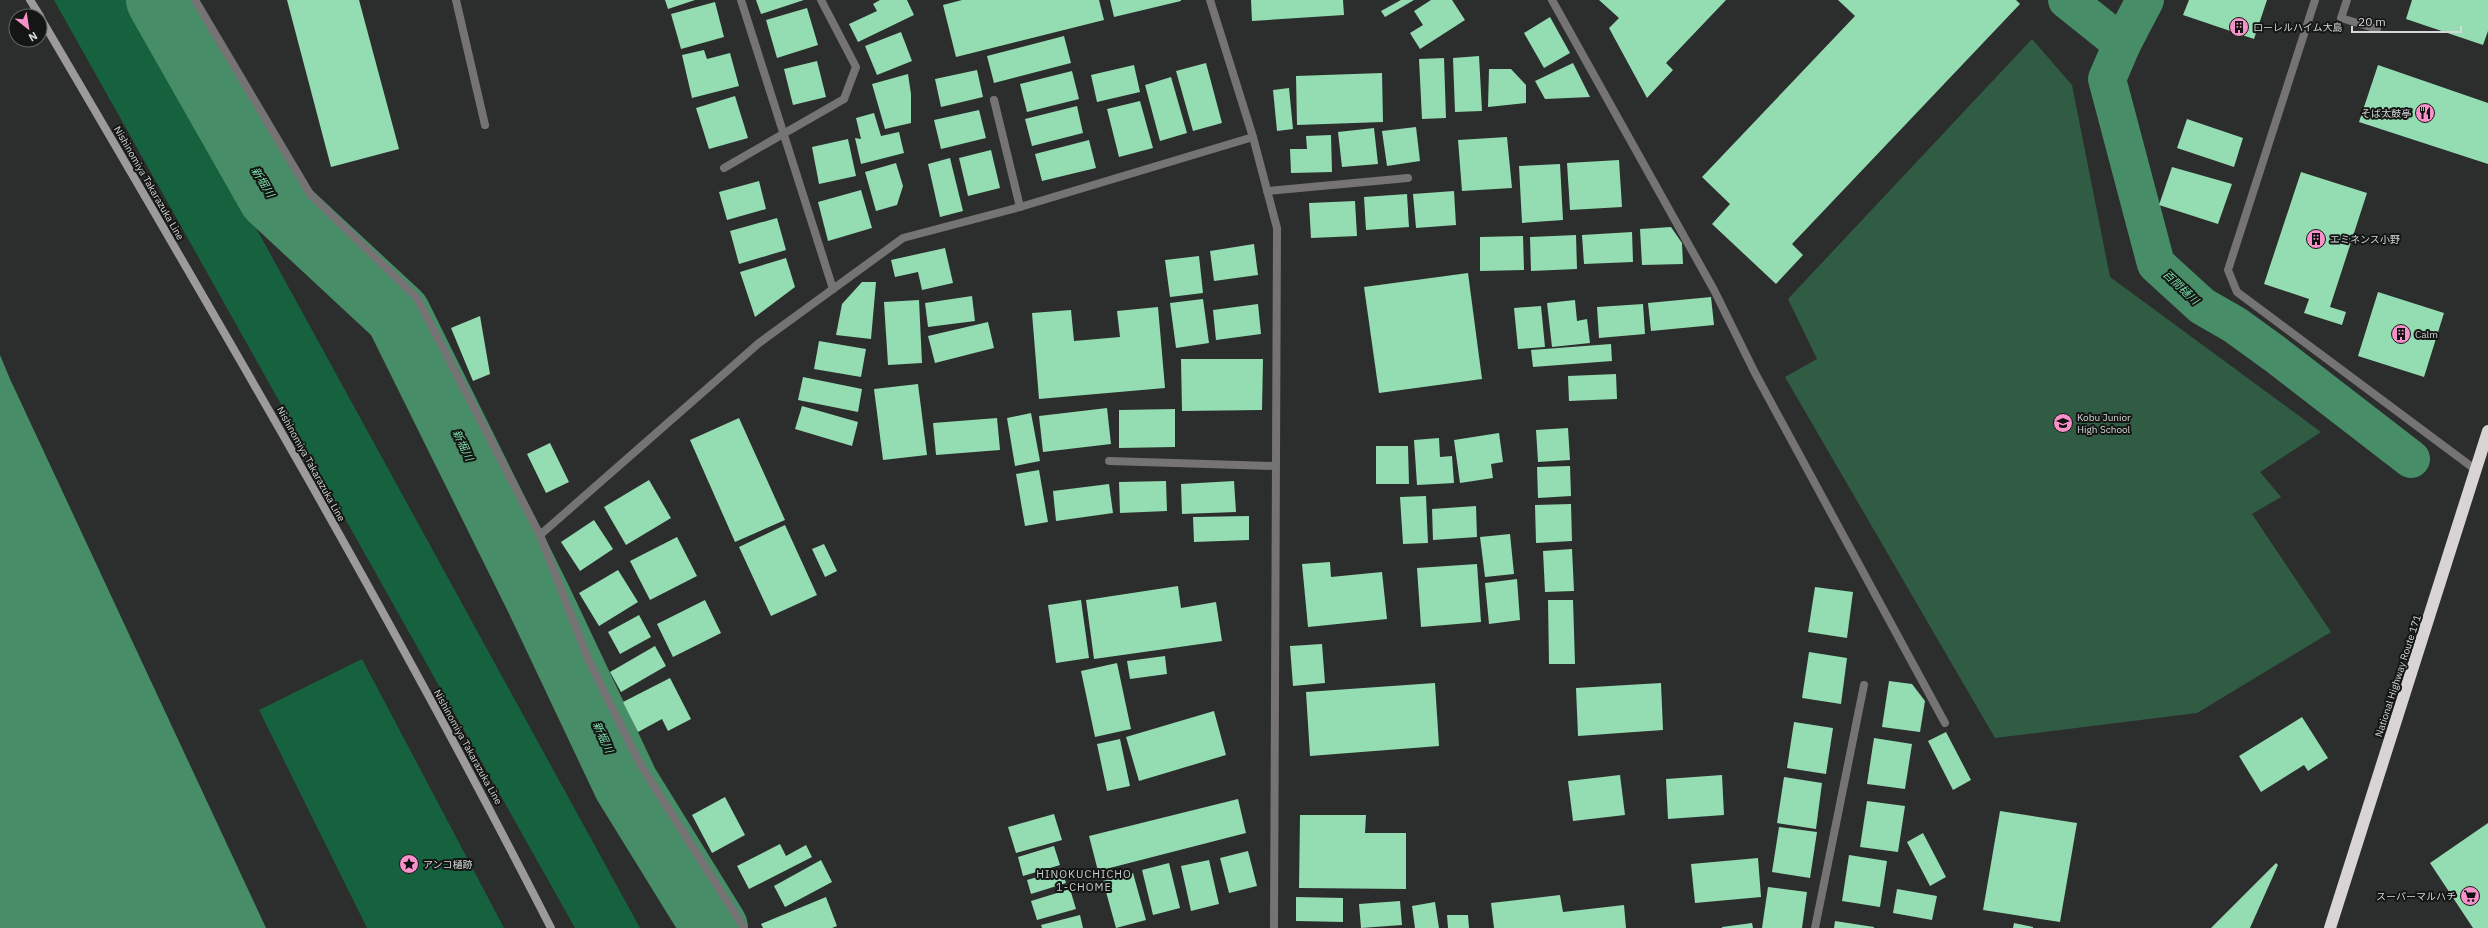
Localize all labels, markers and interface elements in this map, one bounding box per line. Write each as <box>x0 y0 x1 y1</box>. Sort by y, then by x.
north arrow <box>8 8 48 48</box>
scale bar <box>2352 8 2461 34</box>
text: 20 m <box>2358 14 2386 29</box>
building icon: ローレルハイム大島 <box>2228 16 2250 38</box>
place label: ローレルハイム大島 <box>2253 21 2343 34</box>
text: N <box>26 29 40 45</box>
restaurant icon: そば太鼓亭 <box>2414 102 2436 124</box>
place label: そば太鼓亭 <box>2361 107 2411 120</box>
street label: Nishinomiya Takarazuka Line <box>111 124 187 243</box>
water label: 新堀川 <box>249 164 278 201</box>
building icon: エミネンス小野 <box>2305 228 2327 250</box>
place label: エミネンス小野 <box>2330 233 2400 246</box>
water label: 百間樋川 <box>2160 267 2203 308</box>
building icon: Calm <box>2390 323 2412 345</box>
place label: Calm <box>2415 328 2438 341</box>
street label: Nishinomiya Takarazuka Line <box>274 404 348 524</box>
place label: Kobu Junior High School <box>2077 411 2131 436</box>
school or university icon: Kobu Junior High School <box>2052 412 2074 434</box>
water label: 新堀川 <box>449 427 477 464</box>
street label: National Highway Route 171 <box>2372 613 2424 739</box>
street label: Nishinomiya Takarazuka Line <box>431 687 505 807</box>
water label: 新堀川 <box>590 719 617 756</box>
place icon: アンコ樋跡 <box>398 853 420 875</box>
place label: アンコ樋跡 <box>423 858 473 871</box>
district label: HINOKUCHICHO 1-CHOME <box>1036 867 1132 894</box>
supermarket icon: スーパーマルハチ <box>2459 885 2481 907</box>
place label: スーパーマルハチ <box>2376 890 2456 903</box>

